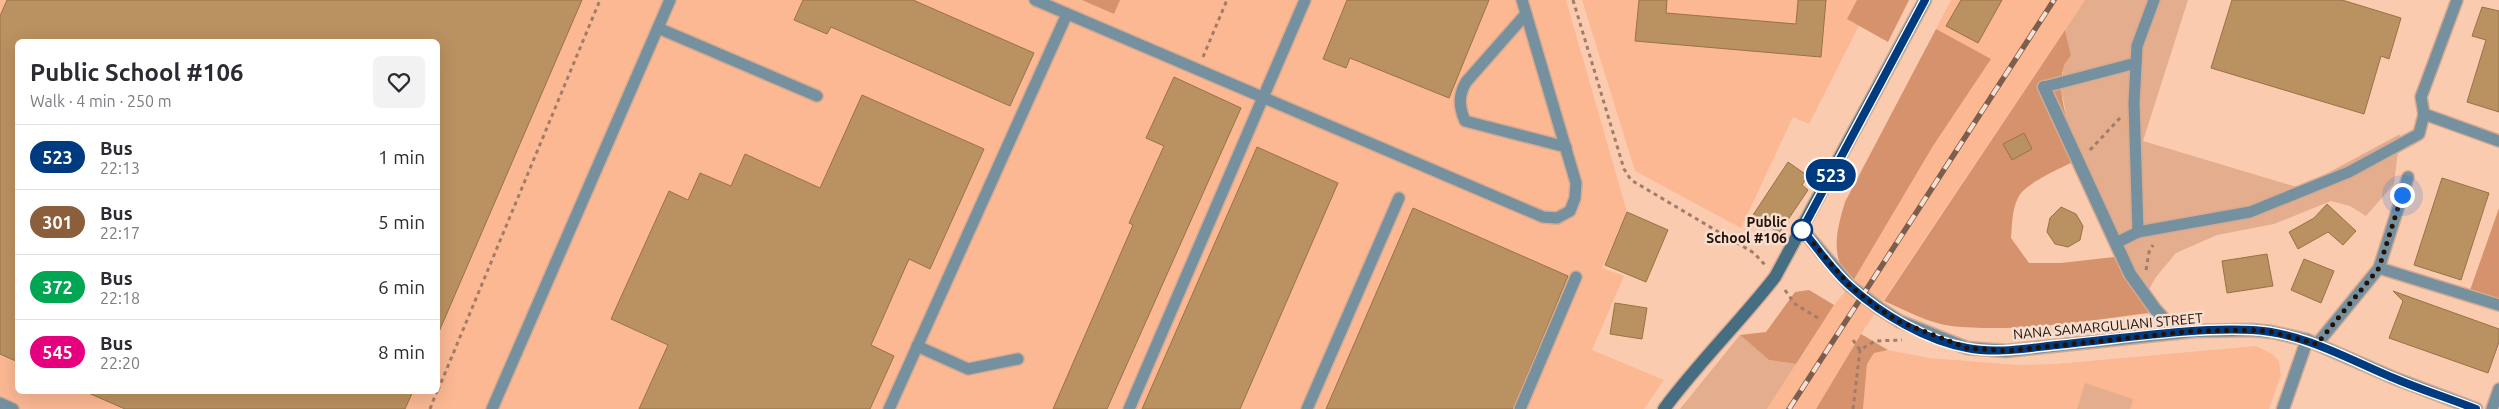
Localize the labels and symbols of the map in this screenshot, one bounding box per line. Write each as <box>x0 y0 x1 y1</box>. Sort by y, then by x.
line badge: 523 <box>1802 159 1860 191</box>
your location <box>2390 183 2415 208</box>
place label: Public School #106 <box>1706 214 1787 246</box>
marker: Public School #106 <box>1791 219 1813 241</box>
street label: NANA SAMARGULIANI STREET <box>2012 310 2204 342</box>

